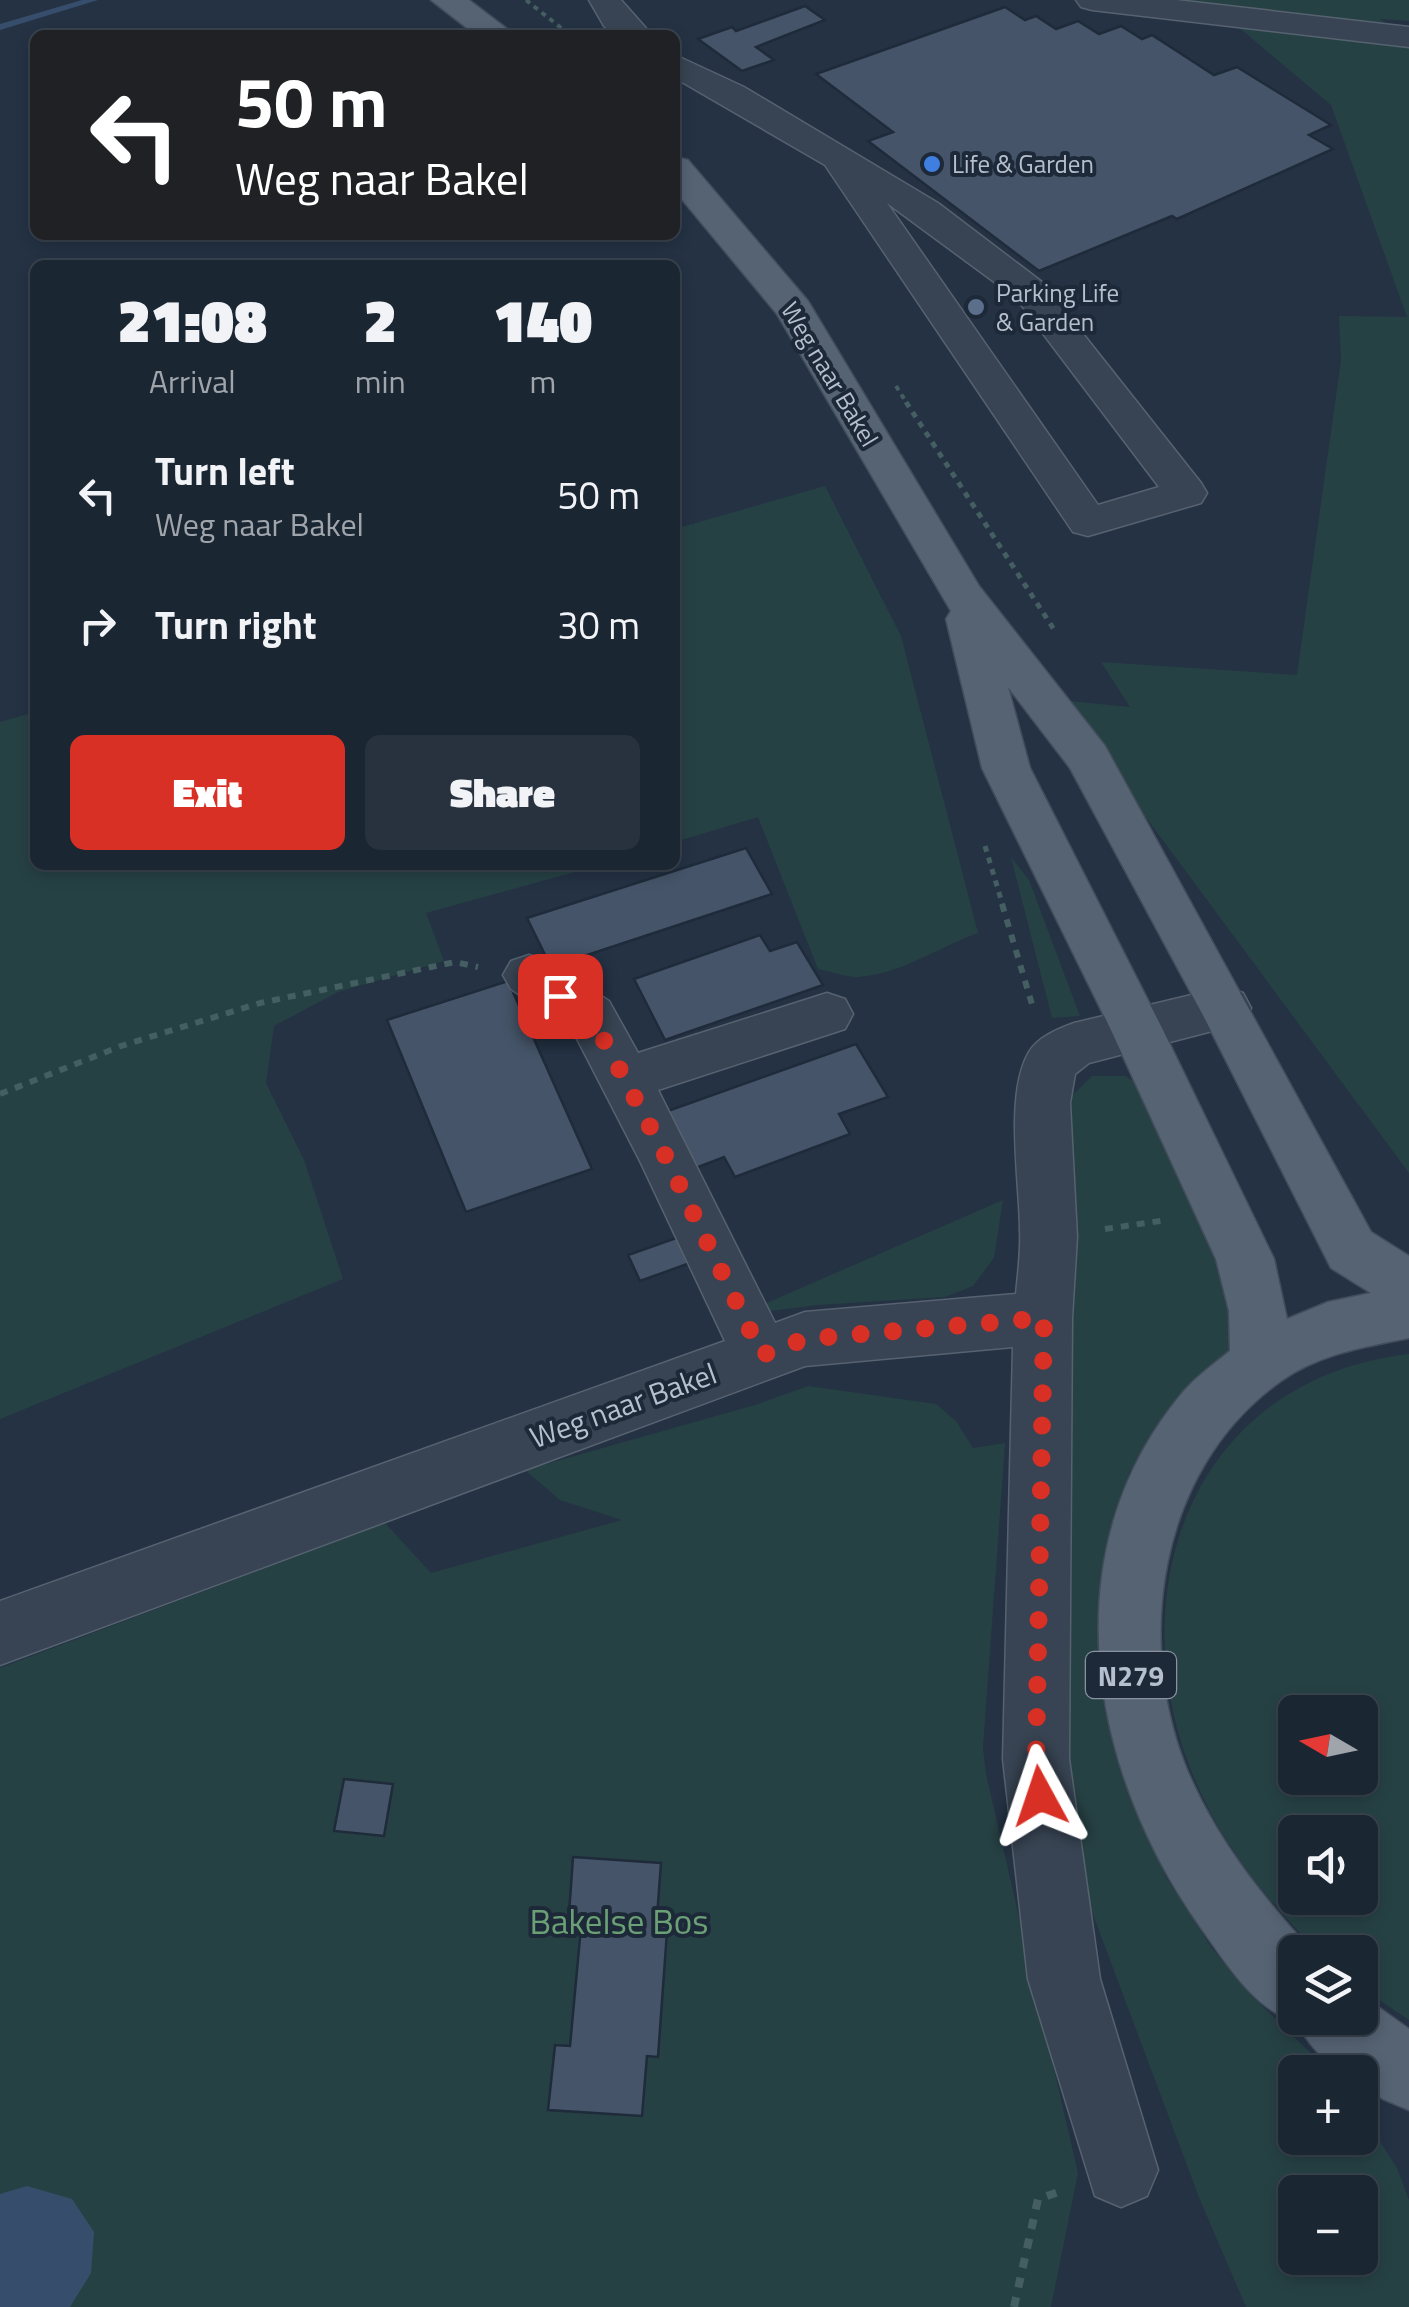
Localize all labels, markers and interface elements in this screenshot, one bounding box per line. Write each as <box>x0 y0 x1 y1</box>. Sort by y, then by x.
text: 50 m <box>235 48 388 154</box>
icon: left <box>70 70 200 200</box>
text: Weg naar Bakel <box>235 144 529 212</box>
place label: Life & Garden <box>952 145 1094 183</box>
marker: Life & Garden <box>921 153 943 175</box>
text: 21:08 <box>118 274 267 365</box>
text: 2 <box>364 274 397 365</box>
text: 140 <box>493 274 592 365</box>
place label: Parking Life & Garden <box>996 274 1119 341</box>
street label: Weg naar Bakel <box>772 294 888 454</box>
marker: Parking Life & Garden <box>965 296 987 318</box>
text: Arrival <box>149 357 236 405</box>
text: min <box>355 357 406 405</box>
text: m <box>529 357 556 405</box>
text: Turn left <box>155 442 295 500</box>
text: 50 m <box>557 466 640 524</box>
icon: left <box>70 468 125 523</box>
text: Weg naar Bakel <box>155 500 364 548</box>
text: Turn right <box>155 596 317 654</box>
text: 30 m <box>557 596 640 654</box>
icon: right <box>70 598 125 653</box>
button: Exit <box>70 735 345 850</box>
button: Share <box>365 735 640 850</box>
pin <box>518 954 603 1039</box>
icon: arrive <box>533 969 588 1024</box>
street label: Weg naar Bakel <box>523 1350 723 1460</box>
road number: N279 <box>1086 1652 1176 1698</box>
north arrow <box>1278 1695 1378 1795</box>
map controls <box>1278 1695 1378 2275</box>
position arrow <box>988 1744 1092 1848</box>
button: sound <box>1278 1815 1378 1915</box>
park label: Bakelse Bos <box>529 1894 709 1948</box>
button: layers <box>1278 1935 1378 2035</box>
button: + <box>1278 2055 1378 2155</box>
button: − <box>1278 2175 1378 2275</box>

